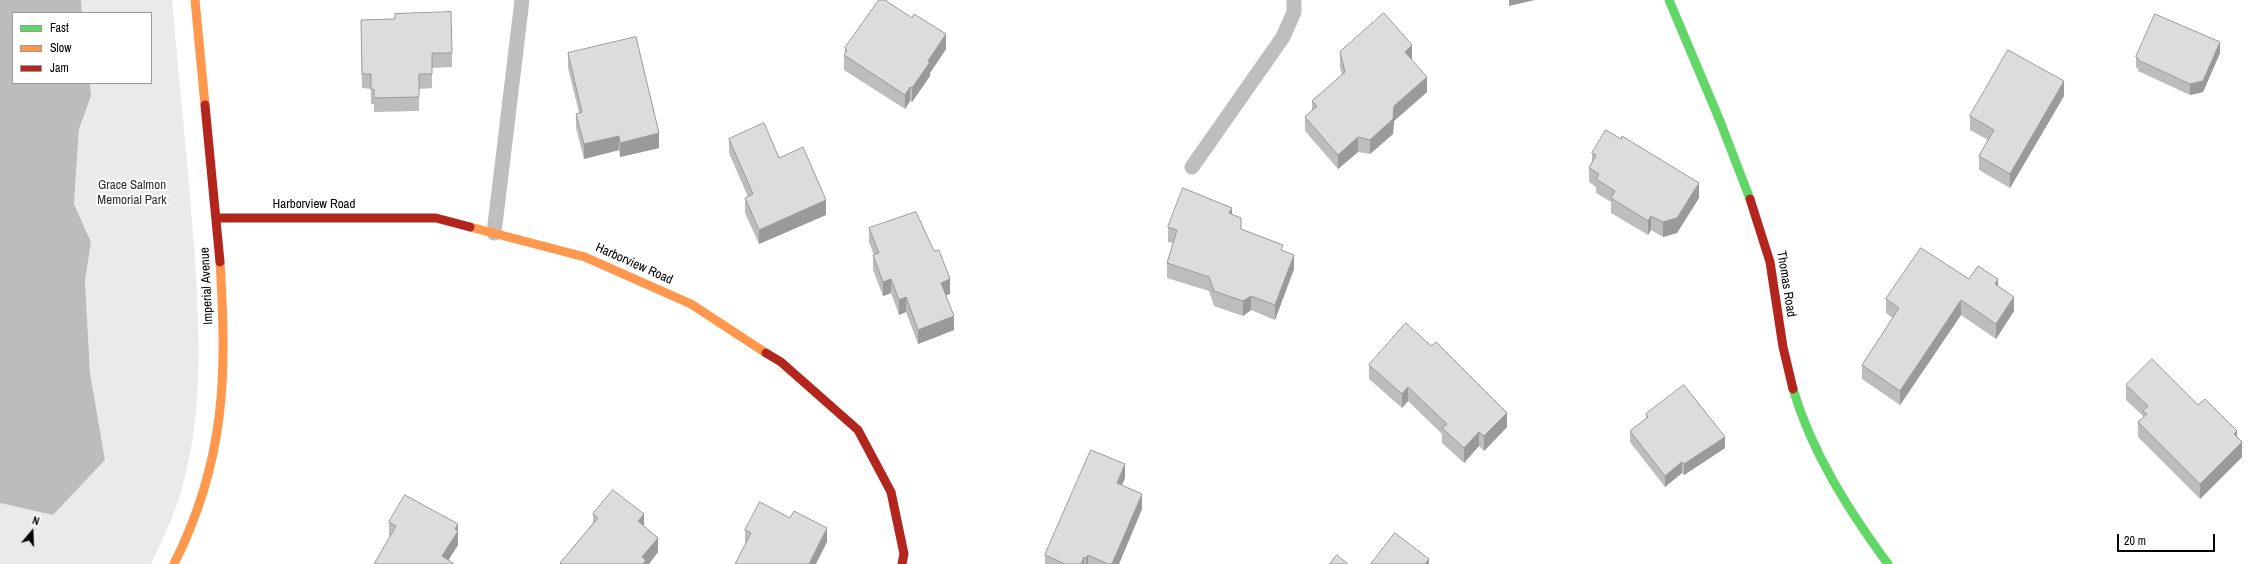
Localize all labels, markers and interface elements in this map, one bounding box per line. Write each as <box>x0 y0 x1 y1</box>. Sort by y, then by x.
legend <box>12 12 152 84</box>
text: Fast <box>50 20 69 36</box>
text: Slow <box>50 40 71 56</box>
text: Jam <box>50 60 69 76</box>
park label: Grace Salmon Memorial Park <box>97 178 167 209</box>
street label: Harborview Road <box>273 197 355 213</box>
street label: Harborview Road <box>593 240 675 288</box>
street label: Imperial Avenue <box>197 247 217 325</box>
street label: Thomas Road <box>1773 250 1799 318</box>
north arrow <box>12 512 52 552</box>
text: N <box>31 513 41 528</box>
scale bar <box>2119 526 2217 552</box>
text: 20 m <box>2124 533 2146 549</box>

